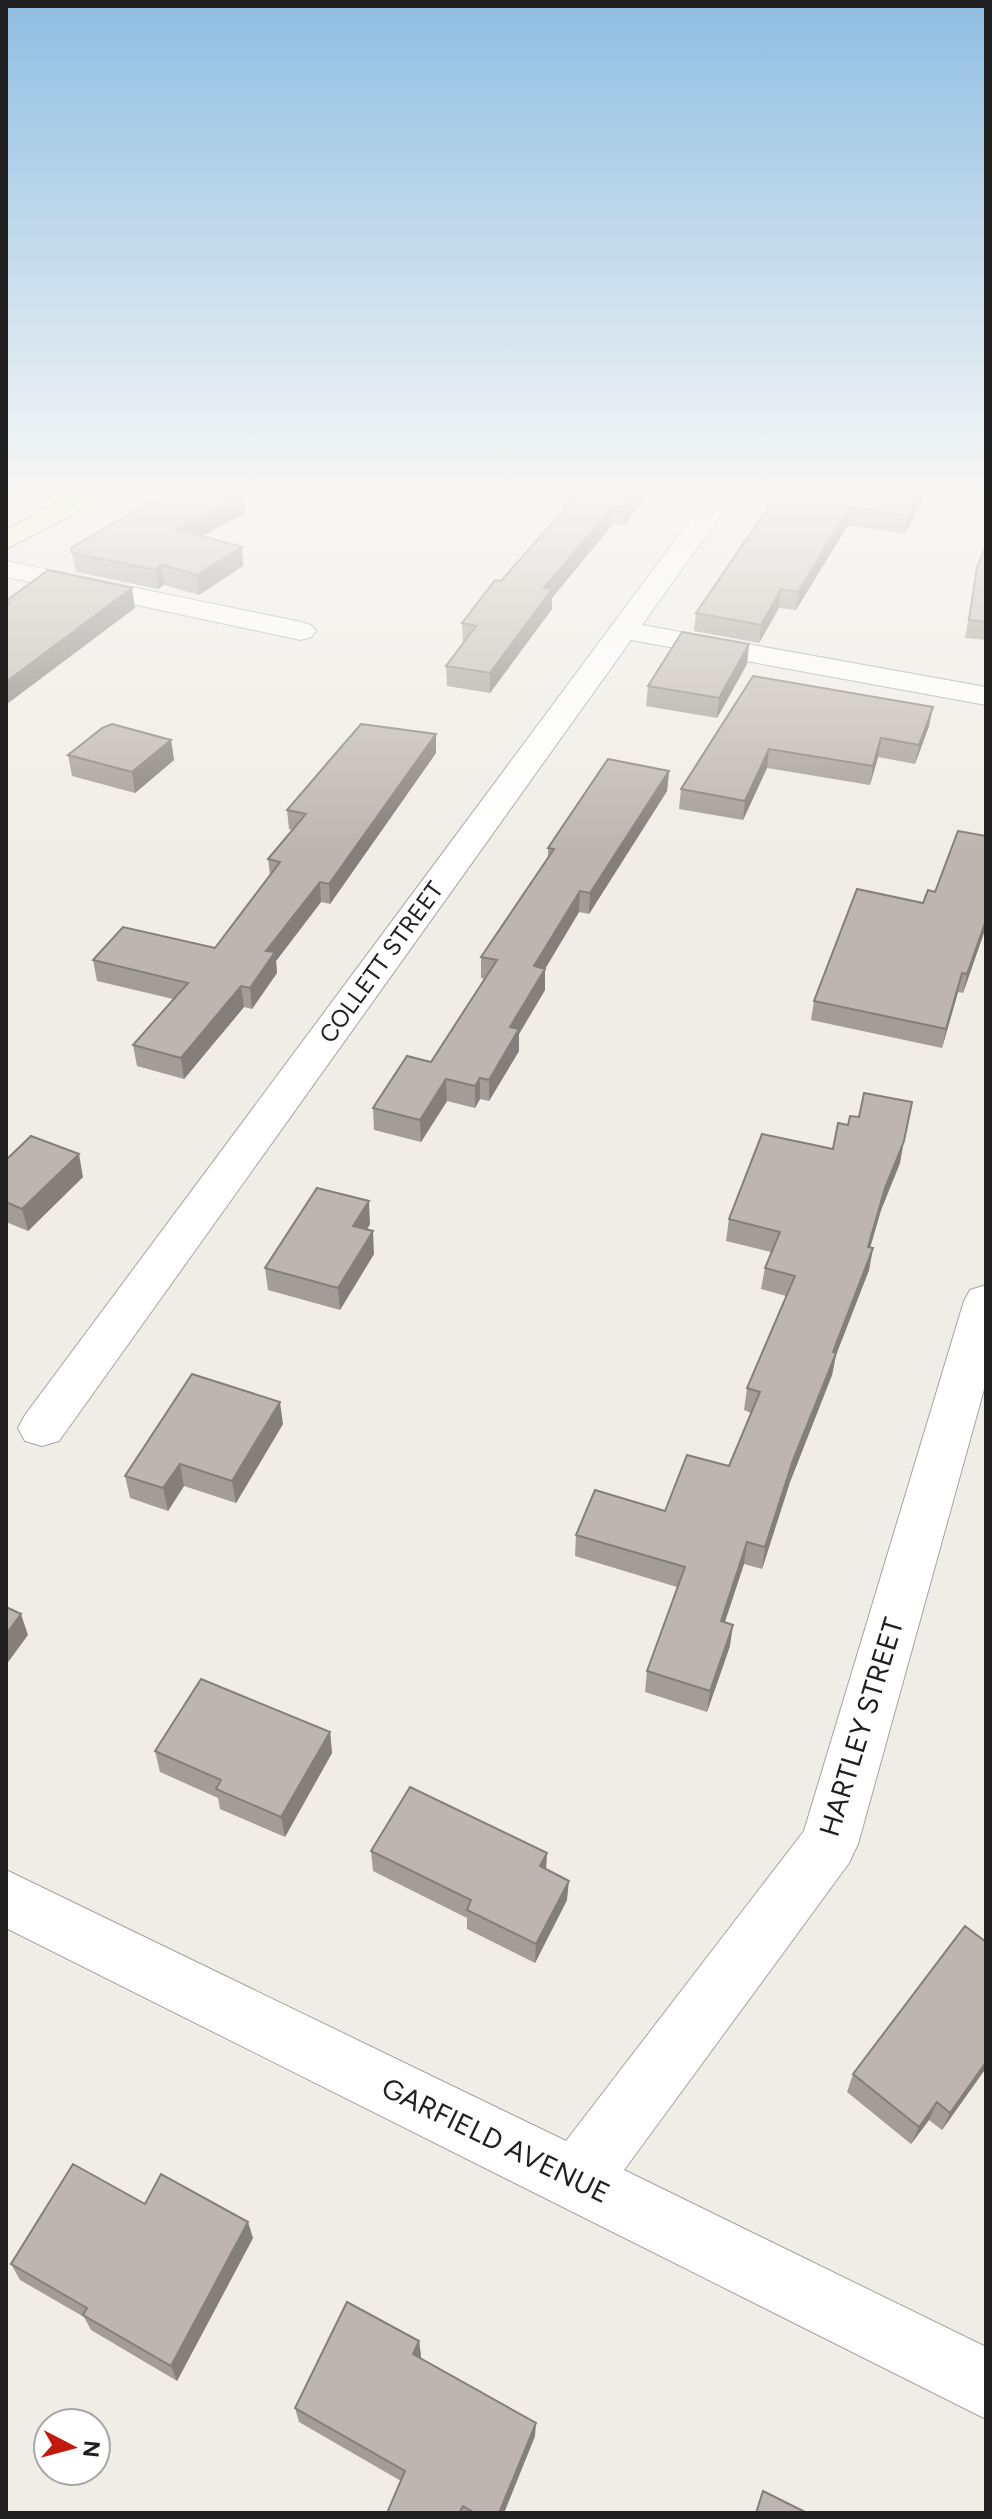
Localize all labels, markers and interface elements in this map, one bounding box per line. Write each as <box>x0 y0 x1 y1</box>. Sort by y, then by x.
street label: COLLETT STREET <box>313 876 449 1048</box>
street label: HARTLEY STREET <box>812 1613 911 1840</box>
street label: GARFIELD AVENUE <box>376 2070 616 2210</box>
north arrow <box>32 2407 112 2487</box>
text: N <box>77 2439 106 2459</box>

